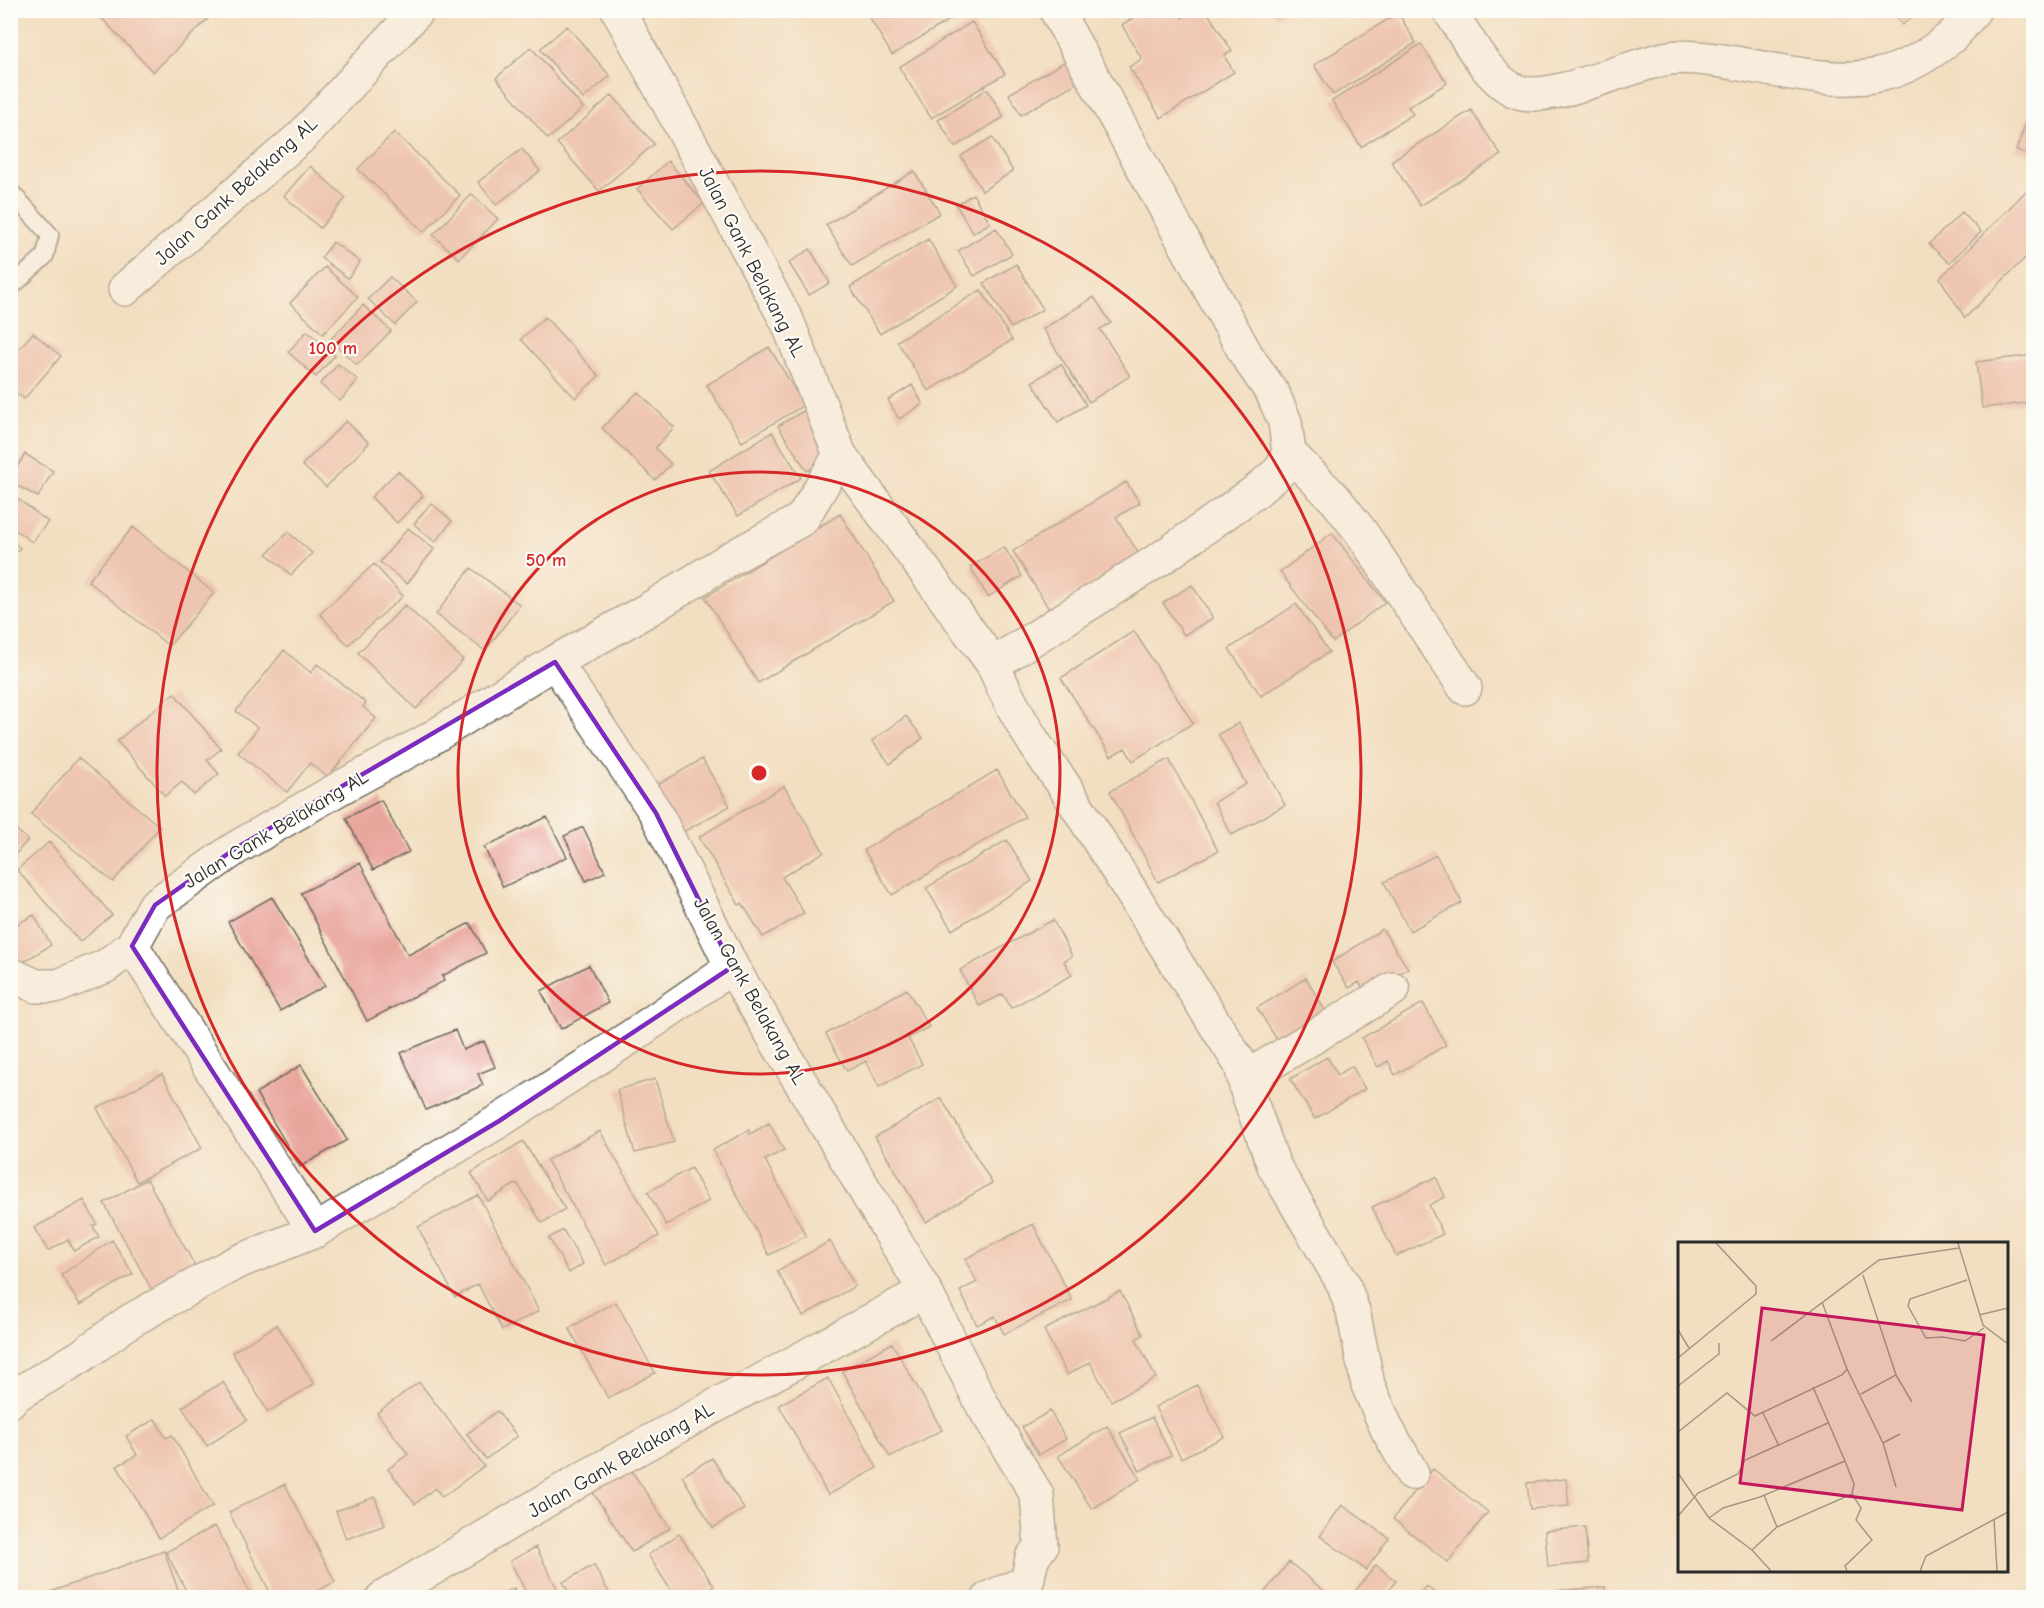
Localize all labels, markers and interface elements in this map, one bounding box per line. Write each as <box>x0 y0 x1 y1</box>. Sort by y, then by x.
street label: Jalan Gank Belakang AL <box>150 112 322 270</box>
street label: Jalan Gank Belakang AL <box>694 163 810 361</box>
text: 100 m <box>309 338 357 359</box>
text: 50 m <box>526 550 566 571</box>
centre of rings <box>749 763 769 783</box>
street label: Jalan Gank Belakang AL <box>180 765 372 893</box>
street label: Jalan Gank Belakang AL <box>689 893 811 1089</box>
inset map <box>1678 1242 2008 1572</box>
street label: Jalan Gank Belakang AL <box>524 1397 718 1523</box>

